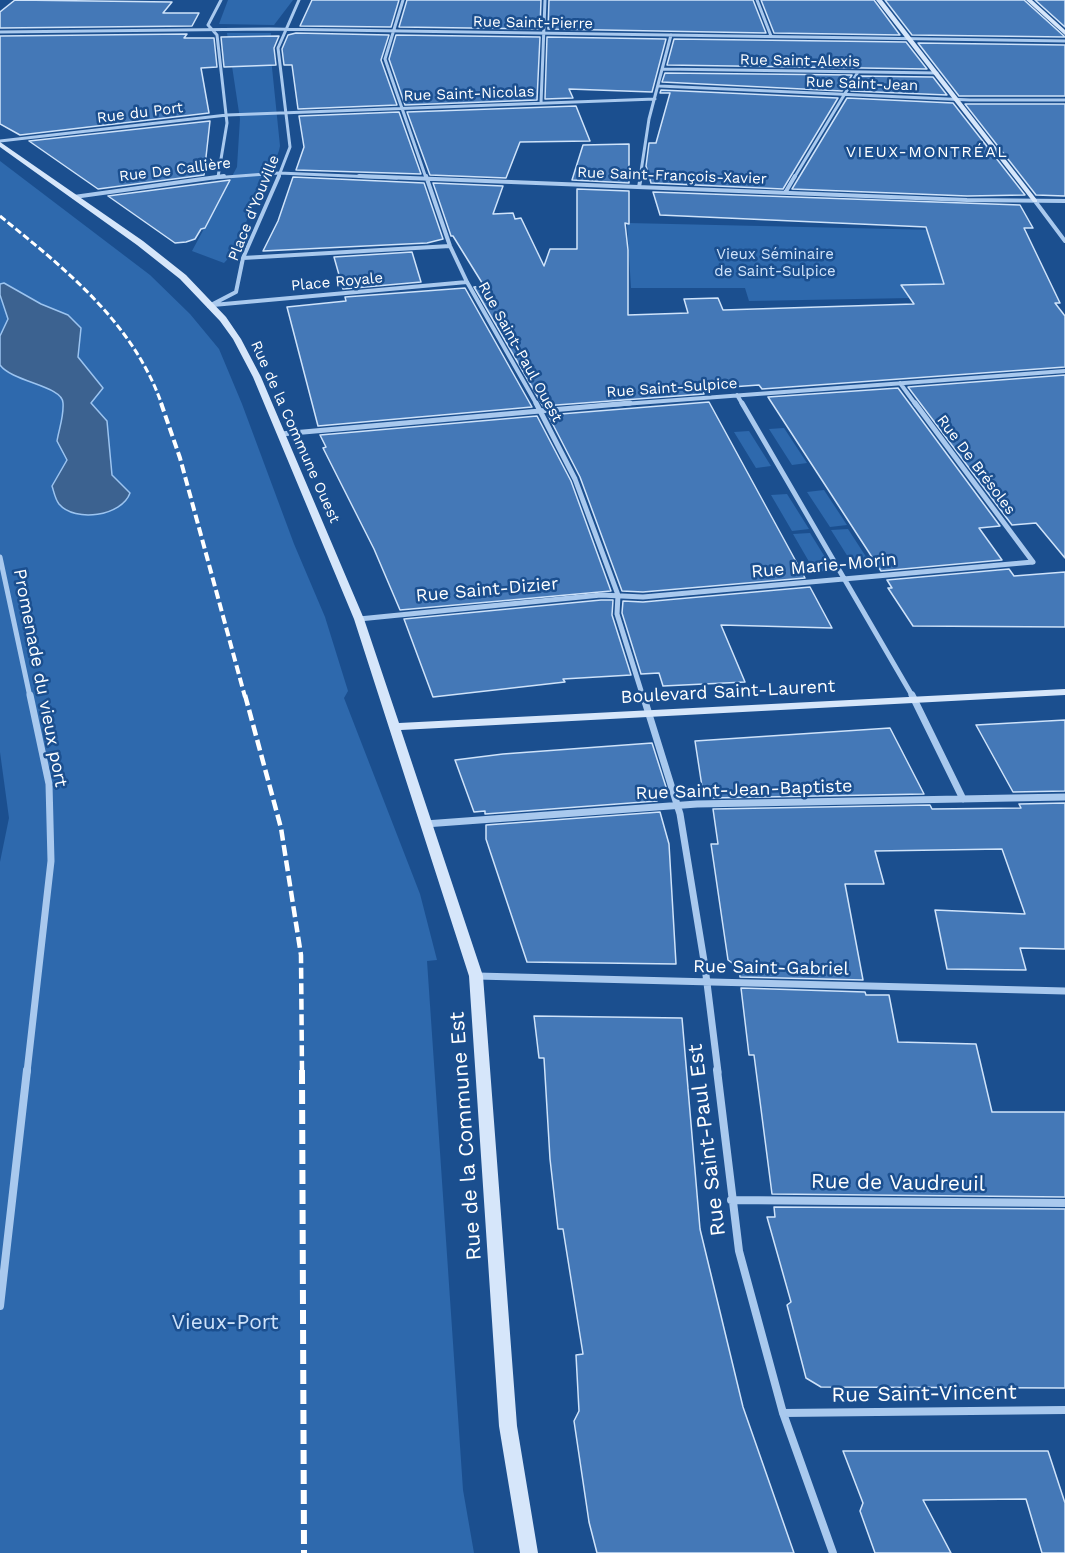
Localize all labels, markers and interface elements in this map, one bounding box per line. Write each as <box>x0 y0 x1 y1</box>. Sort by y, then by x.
street label: Rue Saint-Pierre <box>473 13 593 33</box>
street label: Rue Saint-Alexis <box>740 51 860 71</box>
street label: Rue Saint-Jean <box>805 73 919 95</box>
street label: Rue Saint-Nicolas <box>403 83 535 105</box>
street label: Rue du Port <box>96 99 184 127</box>
district label: VIEUX-MONTRÉAL <box>846 142 1008 162</box>
street label: Place d'Youville <box>225 152 283 264</box>
street label: Rue De Callière <box>118 154 232 186</box>
street label: Rue Saint-François-Xavier <box>577 164 767 188</box>
park label: Vieux Séminaire de Saint-Sulpice <box>714 246 836 281</box>
street label: Place Royale <box>290 269 384 295</box>
street label: Rue Saint-Paul Ouest <box>474 279 566 425</box>
street label: Rue de la Commune Ouest <box>247 338 343 526</box>
street label: Rue Saint-Sulpice <box>606 374 738 402</box>
street label: Rue De Brésoles <box>933 412 1019 518</box>
street label: Rue Marie-Morin <box>750 549 898 583</box>
street label: Promenade du vieux port <box>8 567 72 789</box>
street label: Rue Saint-Dizier <box>415 573 559 607</box>
street label: Boulevard Saint-Laurent <box>620 676 836 708</box>
street label: Rue Saint-Jean-Baptiste <box>635 775 853 805</box>
street label: Rue Saint-Gabriel <box>693 956 849 980</box>
street label: Rue de la Commune Est <box>445 1011 487 1261</box>
street label: Rue Saint-Paul Est <box>683 1043 731 1237</box>
street label: Rue de Vaudreuil <box>811 1169 985 1197</box>
park label: Vieux-Port <box>171 1310 279 1336</box>
street label: Rue Saint-Vincent <box>831 1380 1017 1408</box>

